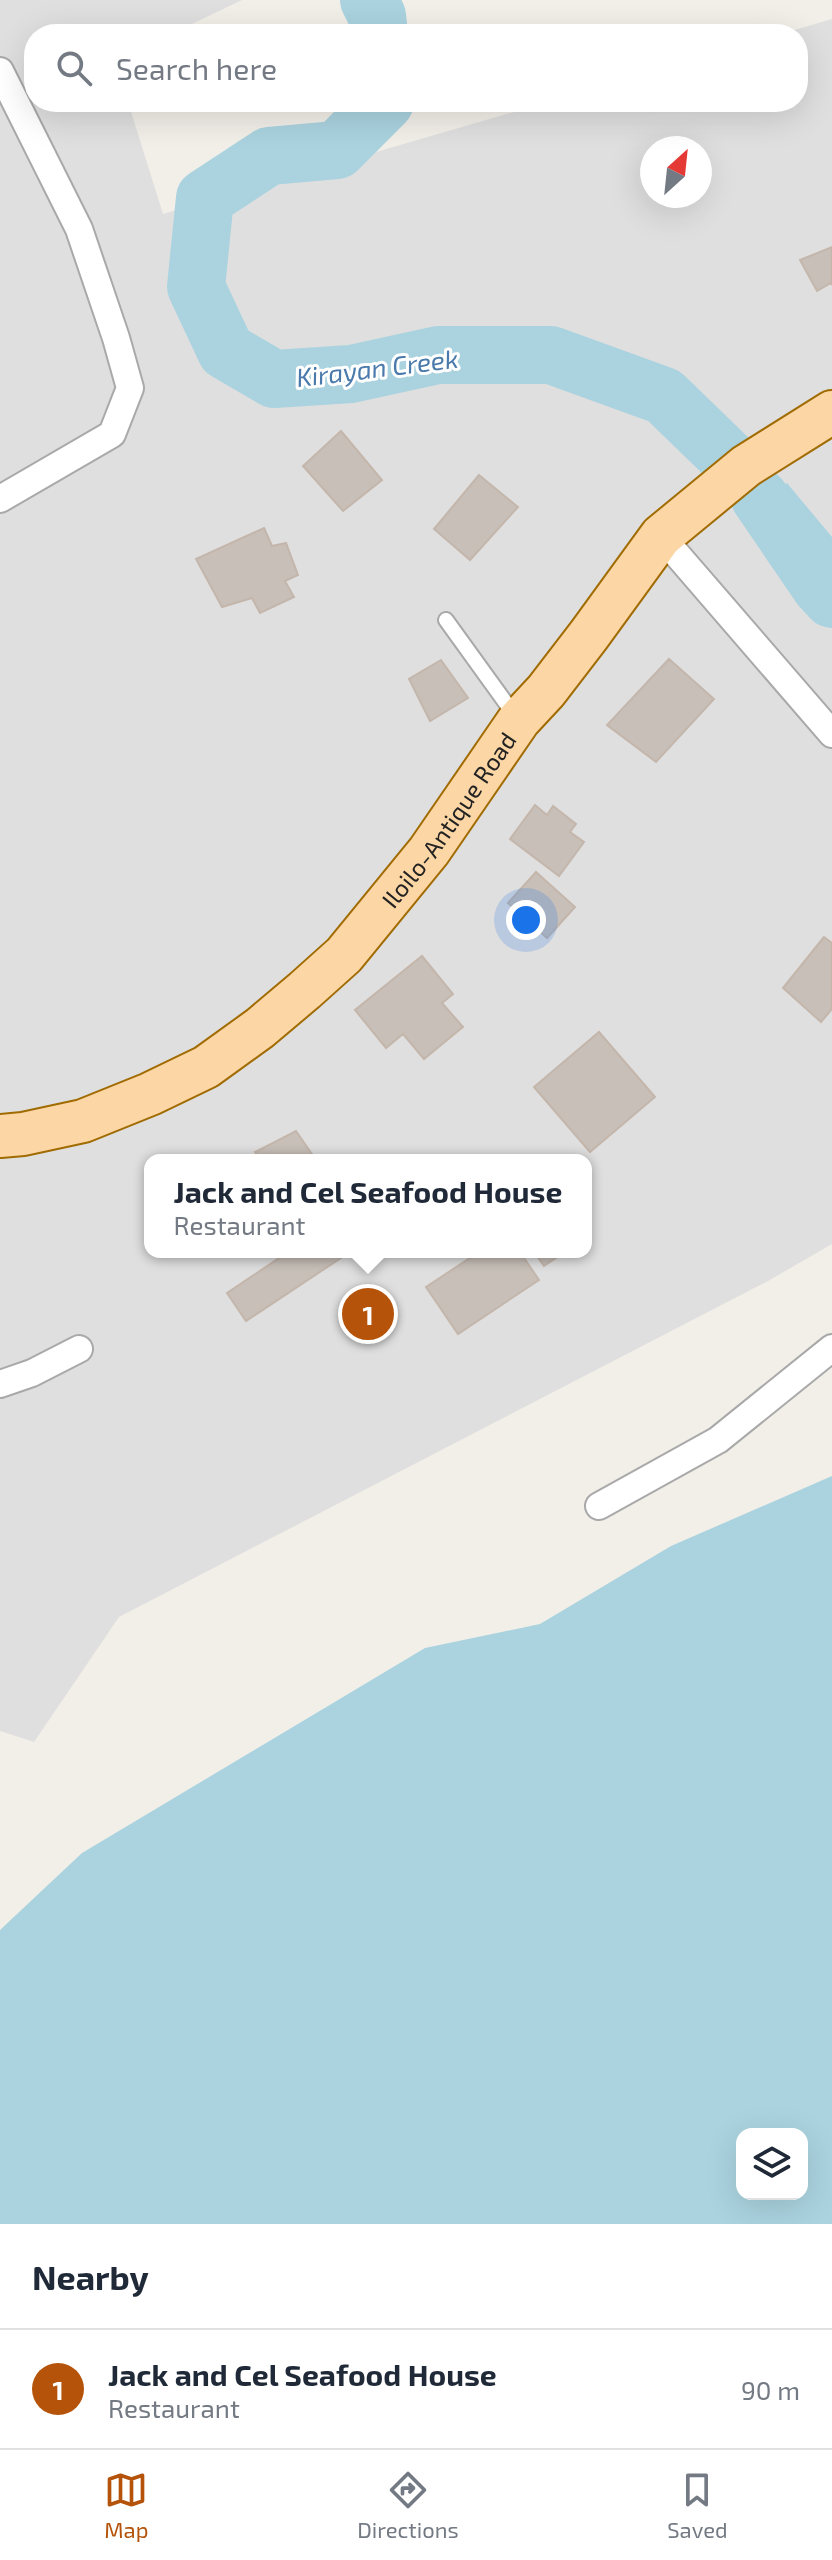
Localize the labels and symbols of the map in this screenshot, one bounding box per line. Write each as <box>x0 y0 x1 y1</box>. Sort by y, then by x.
north arrow <box>640 136 712 208</box>
water label: Kirayan Creek <box>294 342 460 393</box>
street label: Iloilo-Antique Road <box>375 726 521 913</box>
your location <box>506 900 546 940</box>
pin: 1 <box>342 1284 394 1344</box>

